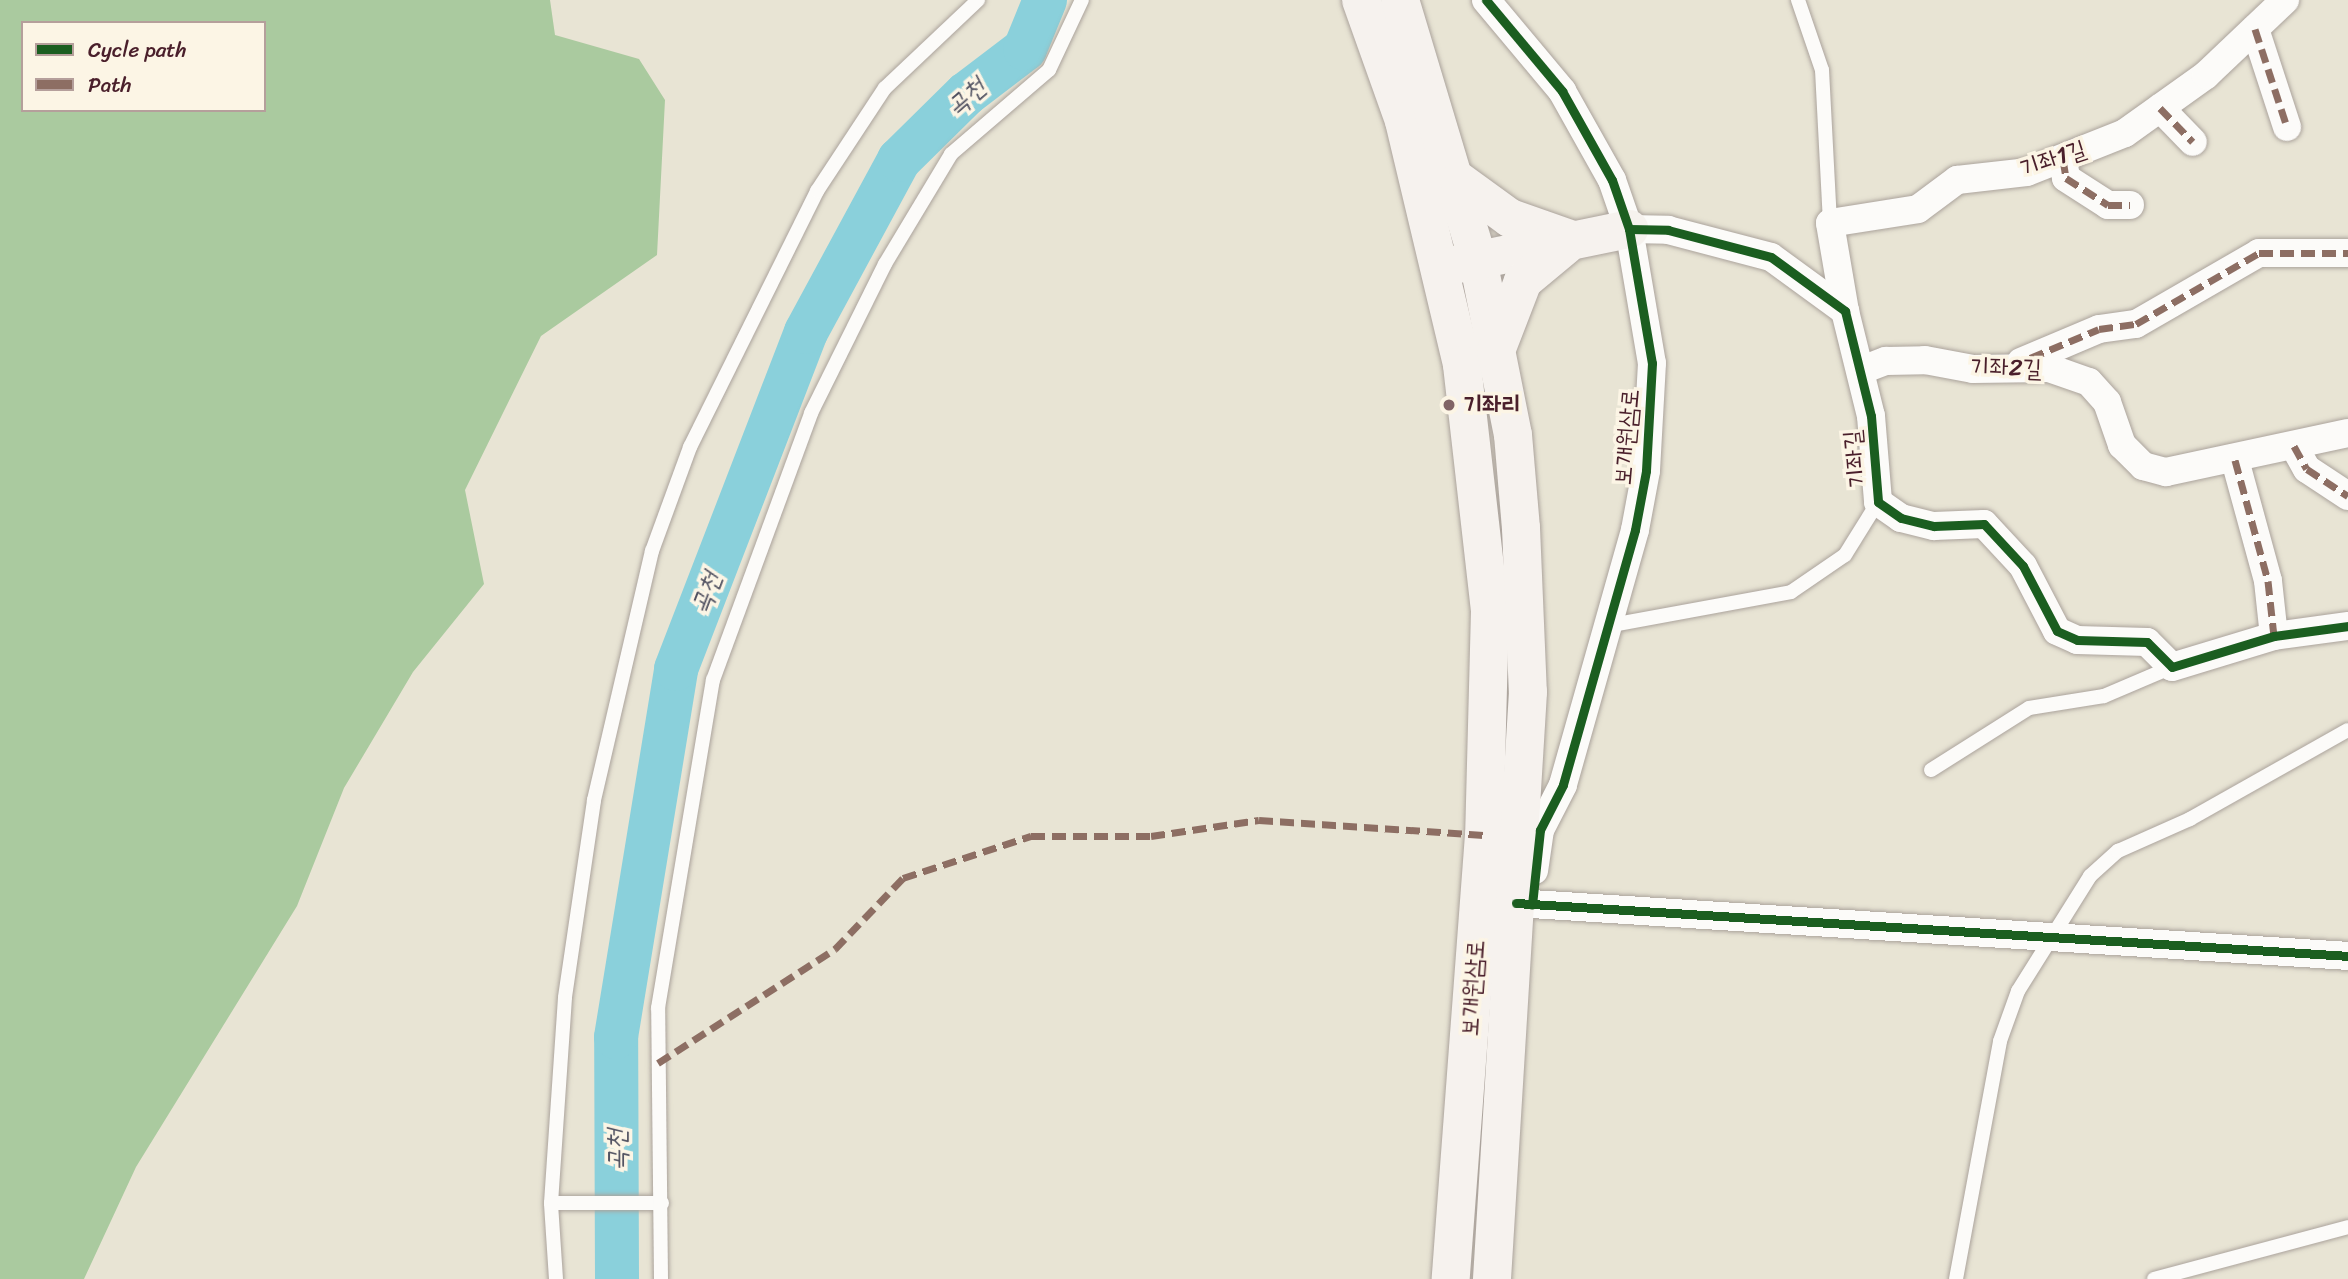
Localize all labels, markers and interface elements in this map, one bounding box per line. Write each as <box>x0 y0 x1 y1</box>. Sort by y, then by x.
legend <box>21 21 266 112</box>
text: Cycle path <box>88 31 187 69</box>
text: Path <box>88 66 131 104</box>
water label: 곡천 <box>940 72 992 122</box>
street label: 기좌1길 <box>2016 135 2090 183</box>
street label: 기좌2길 <box>1970 352 2042 384</box>
street label: 보개원삼로 <box>1608 388 1646 486</box>
place label: 기좌리 <box>1463 391 1521 419</box>
marker: 기좌리 <box>1441 397 1457 413</box>
street label: 기좌길 <box>1838 429 1872 489</box>
water label: 곡천 <box>684 568 728 618</box>
street label: 보개원삼로 <box>1455 939 1491 1037</box>
water label: 곡천 <box>601 1129 633 1171</box>

